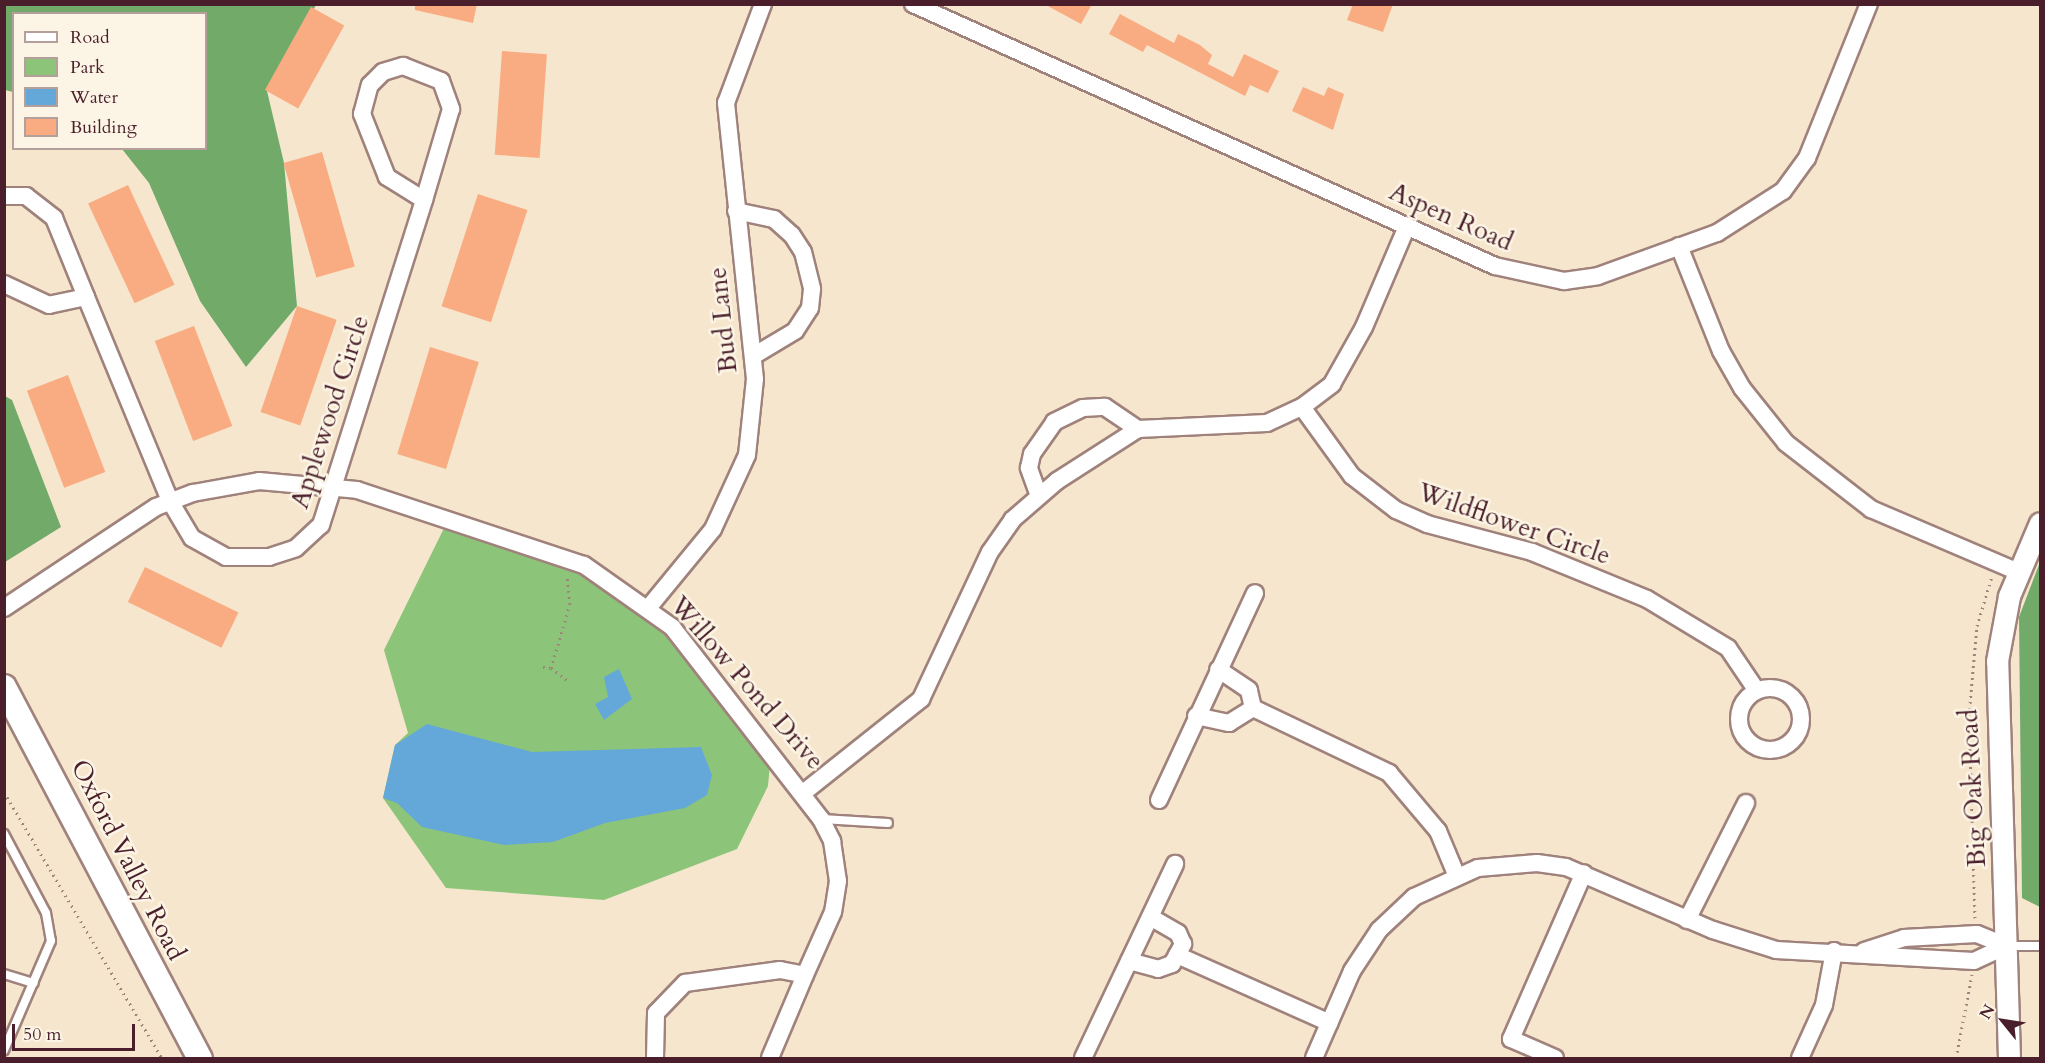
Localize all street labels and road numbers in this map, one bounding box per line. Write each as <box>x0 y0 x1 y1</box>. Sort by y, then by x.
street label: Aspen Road <box>1384 176 1518 258</box>
street label: Bud Lane <box>702 266 744 374</box>
street label: Applewood Circle <box>284 311 376 513</box>
street label: Wildflower Circle <box>1414 476 1614 572</box>
street label: Willow Pond Drive <box>663 590 831 776</box>
street label: Big Oak Road <box>1953 708 1993 868</box>
street label: Oxford Valley Road <box>64 755 192 965</box>

